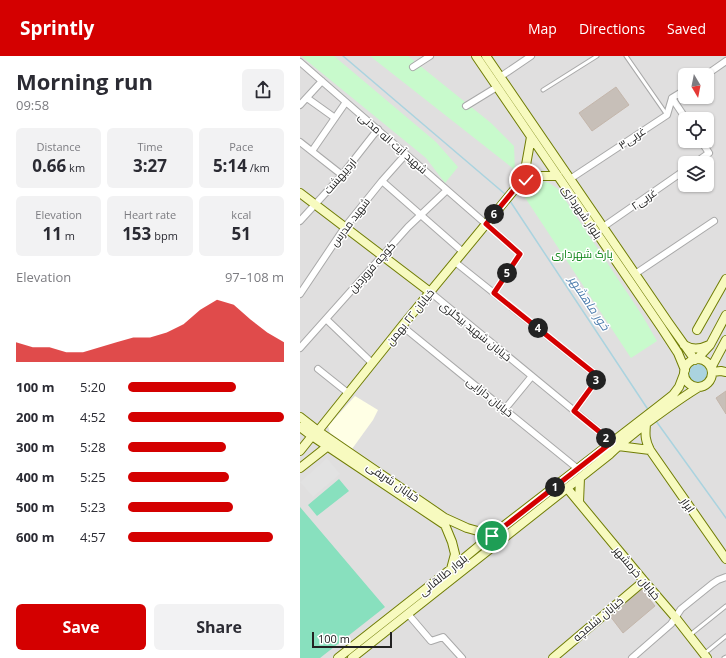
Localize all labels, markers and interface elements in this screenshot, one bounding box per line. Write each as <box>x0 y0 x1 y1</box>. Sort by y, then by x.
text: Sprintly <box>20 15 94 41</box>
text: Map <box>528 19 557 38</box>
text: Directions <box>579 19 645 38</box>
text: Saved <box>667 19 706 38</box>
text: Morning run <box>16 66 153 96</box>
north arrow <box>678 68 714 104</box>
map controls <box>678 68 714 192</box>
button: share <box>242 69 284 111</box>
text: 09:58 <box>16 96 49 114</box>
street label: شهید آیت اله مدنی <box>356 108 431 177</box>
button: locate <box>678 112 714 148</box>
street label: ۳غربی <box>615 123 648 152</box>
text: Distance <box>37 139 81 154</box>
text: Time <box>137 139 163 154</box>
text: Pace <box>229 139 253 154</box>
text: 0.66 <box>32 154 66 177</box>
text: 3:27 <box>133 154 167 177</box>
text: 5:14 <box>213 154 247 177</box>
street label: اردیبهشت <box>320 155 359 197</box>
button: layers <box>678 156 714 192</box>
text: km <box>66 160 85 175</box>
text: /km <box>247 160 270 175</box>
pin <box>509 163 543 197</box>
icon: check <box>515 169 537 191</box>
street label: بلوار شهرداری <box>559 182 606 242</box>
street label: ۲غربی <box>628 184 660 213</box>
street label: شهید مدرس <box>326 194 373 249</box>
pin: 6 <box>484 204 504 224</box>
text: 6 <box>491 206 497 221</box>
text: Elevation <box>35 207 82 222</box>
text: Heart rate <box>124 207 176 222</box>
text: kcal <box>231 207 251 222</box>
text: 11 <box>42 222 62 245</box>
text: 153 <box>122 222 151 245</box>
text: 51 <box>232 222 251 245</box>
text: m <box>62 228 75 243</box>
text: bpm <box>151 228 178 243</box>
street label: کوچه فروردین <box>345 238 398 295</box>
park label: پارک شهرداری <box>551 246 613 261</box>
pin: 5 <box>497 263 517 283</box>
text: 5 <box>504 265 510 280</box>
text: Elevation <box>16 268 71 286</box>
text: 97–108 m <box>225 268 284 286</box>
water label: خور ماهشهر <box>564 270 615 334</box>
street label: خیابان ۲۲ بهمن <box>382 285 437 348</box>
street label: خیابان شهید بیگلری <box>437 297 515 364</box>
pin: 4 <box>528 318 548 338</box>
text: 4 <box>535 320 541 335</box>
pin: 3 <box>586 370 606 390</box>
text: 3 <box>593 372 599 387</box>
street label: خیابان دارایی <box>464 373 517 420</box>
text: 100 m <box>16 378 54 396</box>
text: 5:20 <box>80 378 106 396</box>
text: 200 m <box>16 408 54 426</box>
text: 4:52 <box>80 408 106 426</box>
pin: 2 <box>596 428 616 448</box>
text: 2 <box>603 430 609 445</box>
text: 300 m <box>16 438 54 456</box>
text: 5:28 <box>80 438 106 456</box>
street label: خیابان شریفی <box>364 458 423 505</box>
text: 400 m <box>16 468 54 486</box>
text: 5:25 <box>80 468 106 486</box>
pin: 1 <box>545 477 565 497</box>
text: 1 <box>552 479 558 494</box>
street label: ابرار <box>677 493 699 515</box>
text: 500 m <box>16 498 54 516</box>
text: 5:23 <box>80 498 106 516</box>
pin <box>475 519 509 553</box>
icon: arrive <box>481 525 503 547</box>
text: 600 m <box>16 528 54 546</box>
text: 4:57 <box>80 528 106 546</box>
street label: خیابان خرمشهر <box>610 542 664 603</box>
street label: بلوار طالقانی <box>415 550 470 599</box>
street label: خیابان شلمچه <box>569 593 626 644</box>
button: Save <box>16 604 146 650</box>
button: Share <box>154 604 284 650</box>
scale bar <box>312 630 392 649</box>
text: 100 m <box>318 631 350 646</box>

